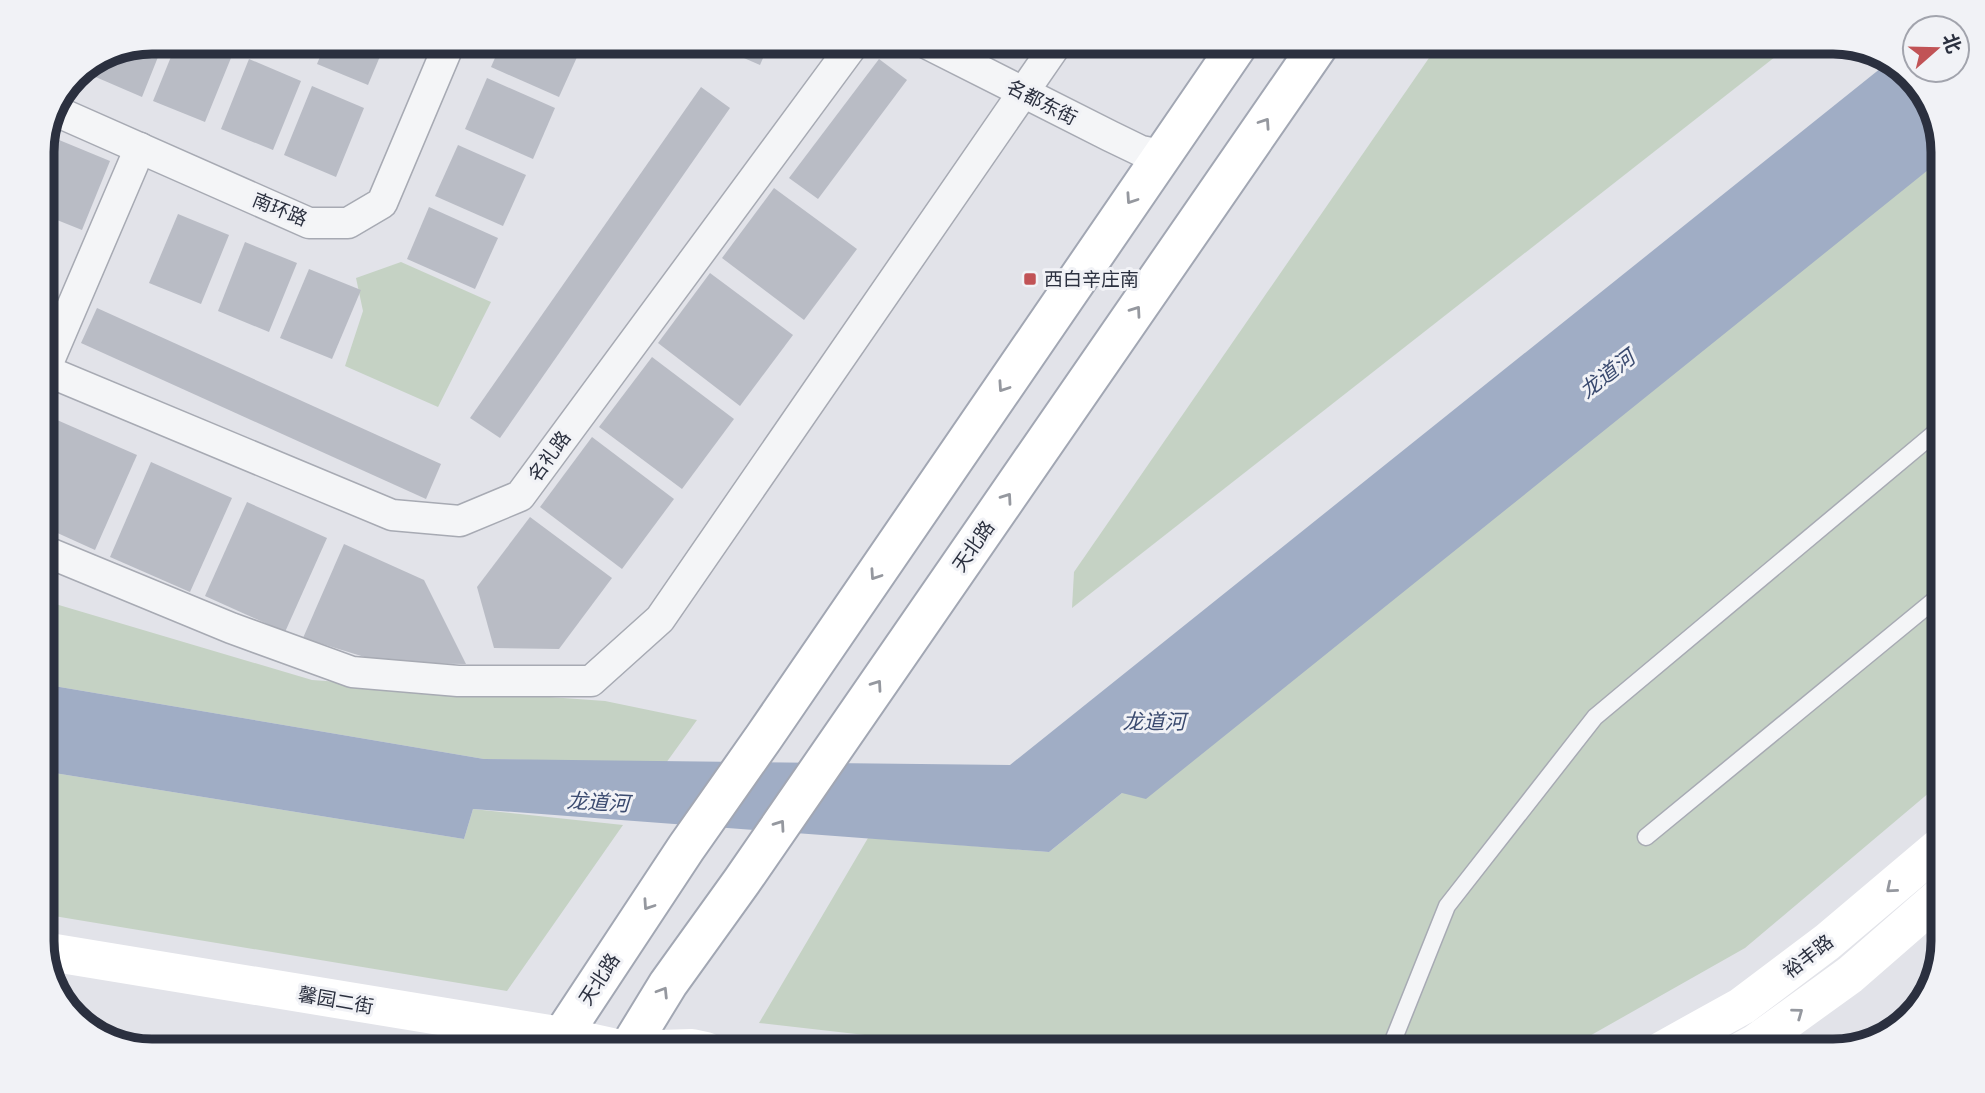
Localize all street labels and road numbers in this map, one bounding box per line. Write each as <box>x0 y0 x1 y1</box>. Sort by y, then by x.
street label: 名都东街 <box>1003 75 1081 129</box>
street label: 南环路 <box>249 188 311 230</box>
street label: 名礼路 <box>523 426 575 486</box>
street label: 天北路 <box>948 516 998 576</box>
street label: 裕丰路 <box>1779 930 1837 982</box>
street label: 天北路 <box>574 949 624 1009</box>
street label: 馨园二街 <box>297 983 375 1017</box>

